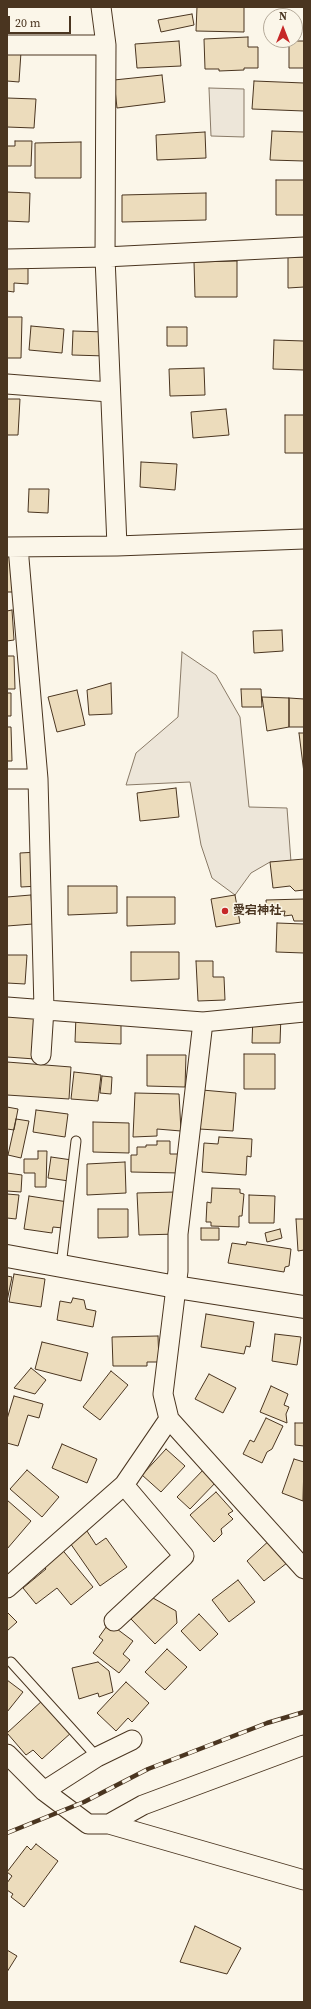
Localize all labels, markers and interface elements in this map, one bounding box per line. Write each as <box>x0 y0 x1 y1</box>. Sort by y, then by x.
scale bar <box>10 8 73 34</box>
north arrow <box>263 8 303 48</box>
text: N <box>279 9 287 24</box>
text: 20 m <box>15 15 41 31</box>
place label: 愛宕神社 <box>233 904 281 918</box>
marker: 愛宕神社 <box>220 906 230 916</box>

